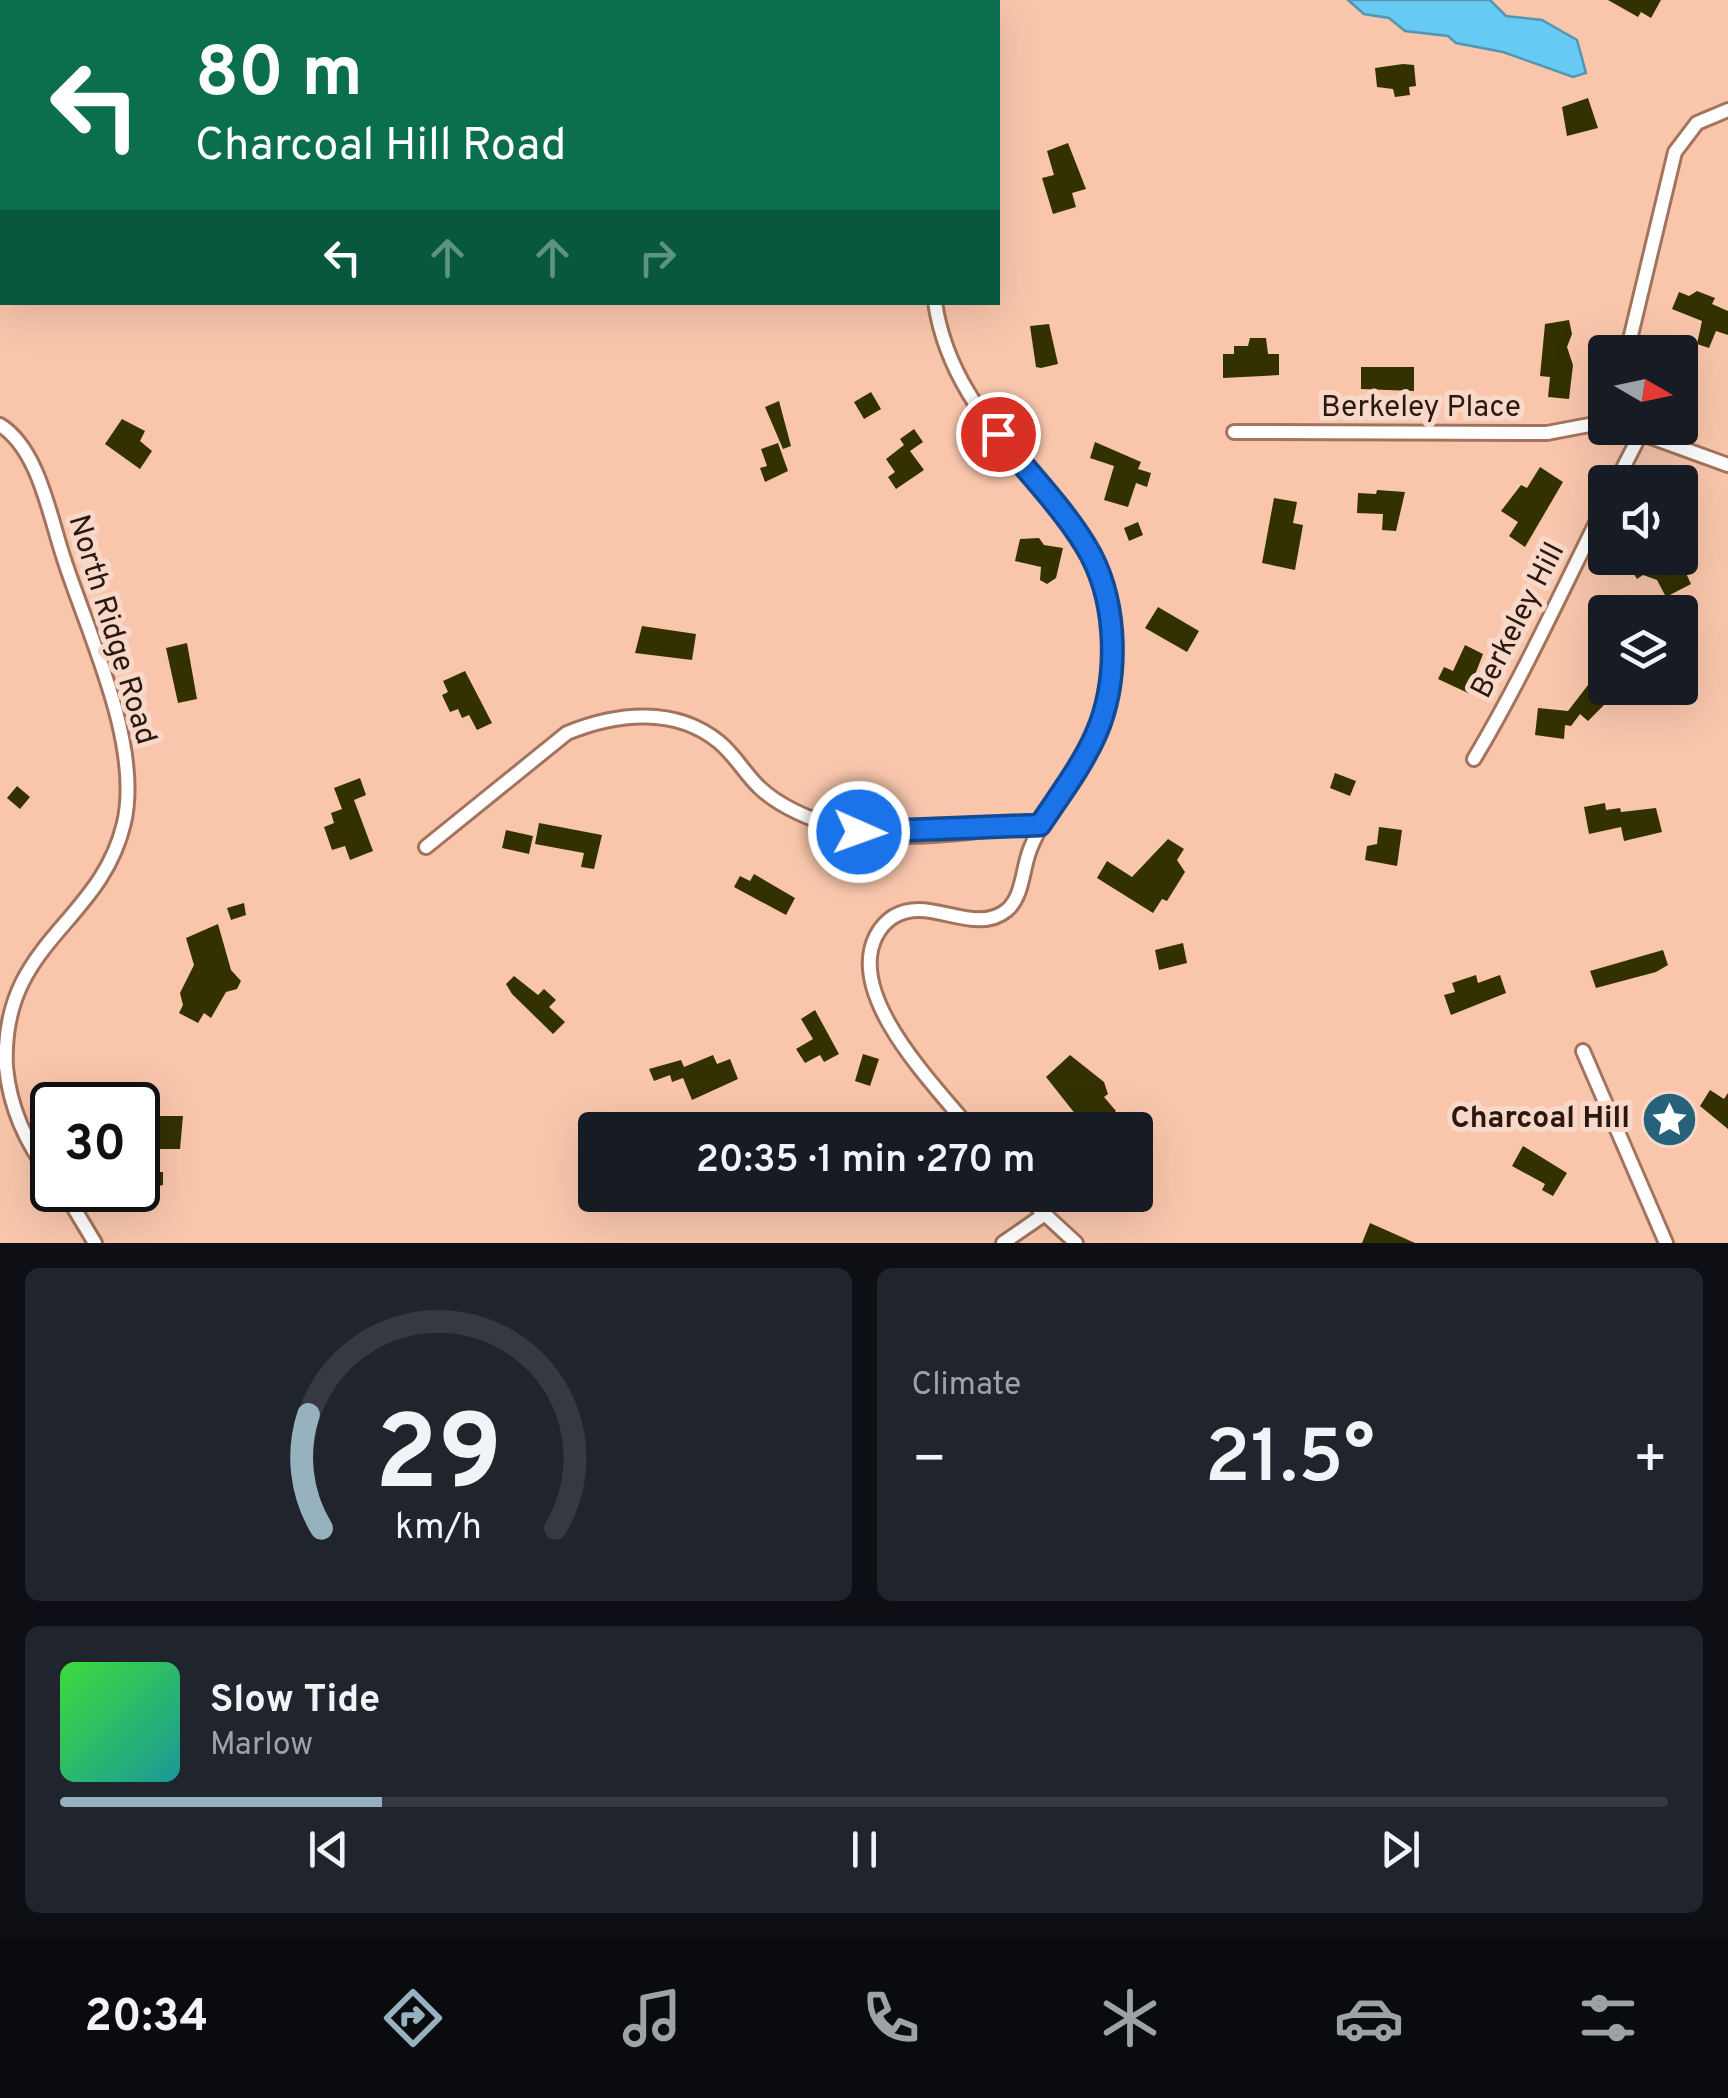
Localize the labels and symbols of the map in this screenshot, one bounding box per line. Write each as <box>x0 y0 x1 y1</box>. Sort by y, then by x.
north arrow <box>1588 335 1698 445</box>
street label: Berkeley Place <box>1321 390 1521 427</box>
pin <box>956 392 1041 477</box>
street label: North Ridge Road <box>58 511 164 749</box>
street label: Berkeley Hill <box>1464 537 1574 705</box>
position arrow <box>807 780 911 884</box>
speed limit sign: 30 <box>30 1082 160 1212</box>
place icon: Charcoal Hill <box>1639 1089 1699 1149</box>
place label: Charcoal Hill <box>1451 1101 1630 1138</box>

